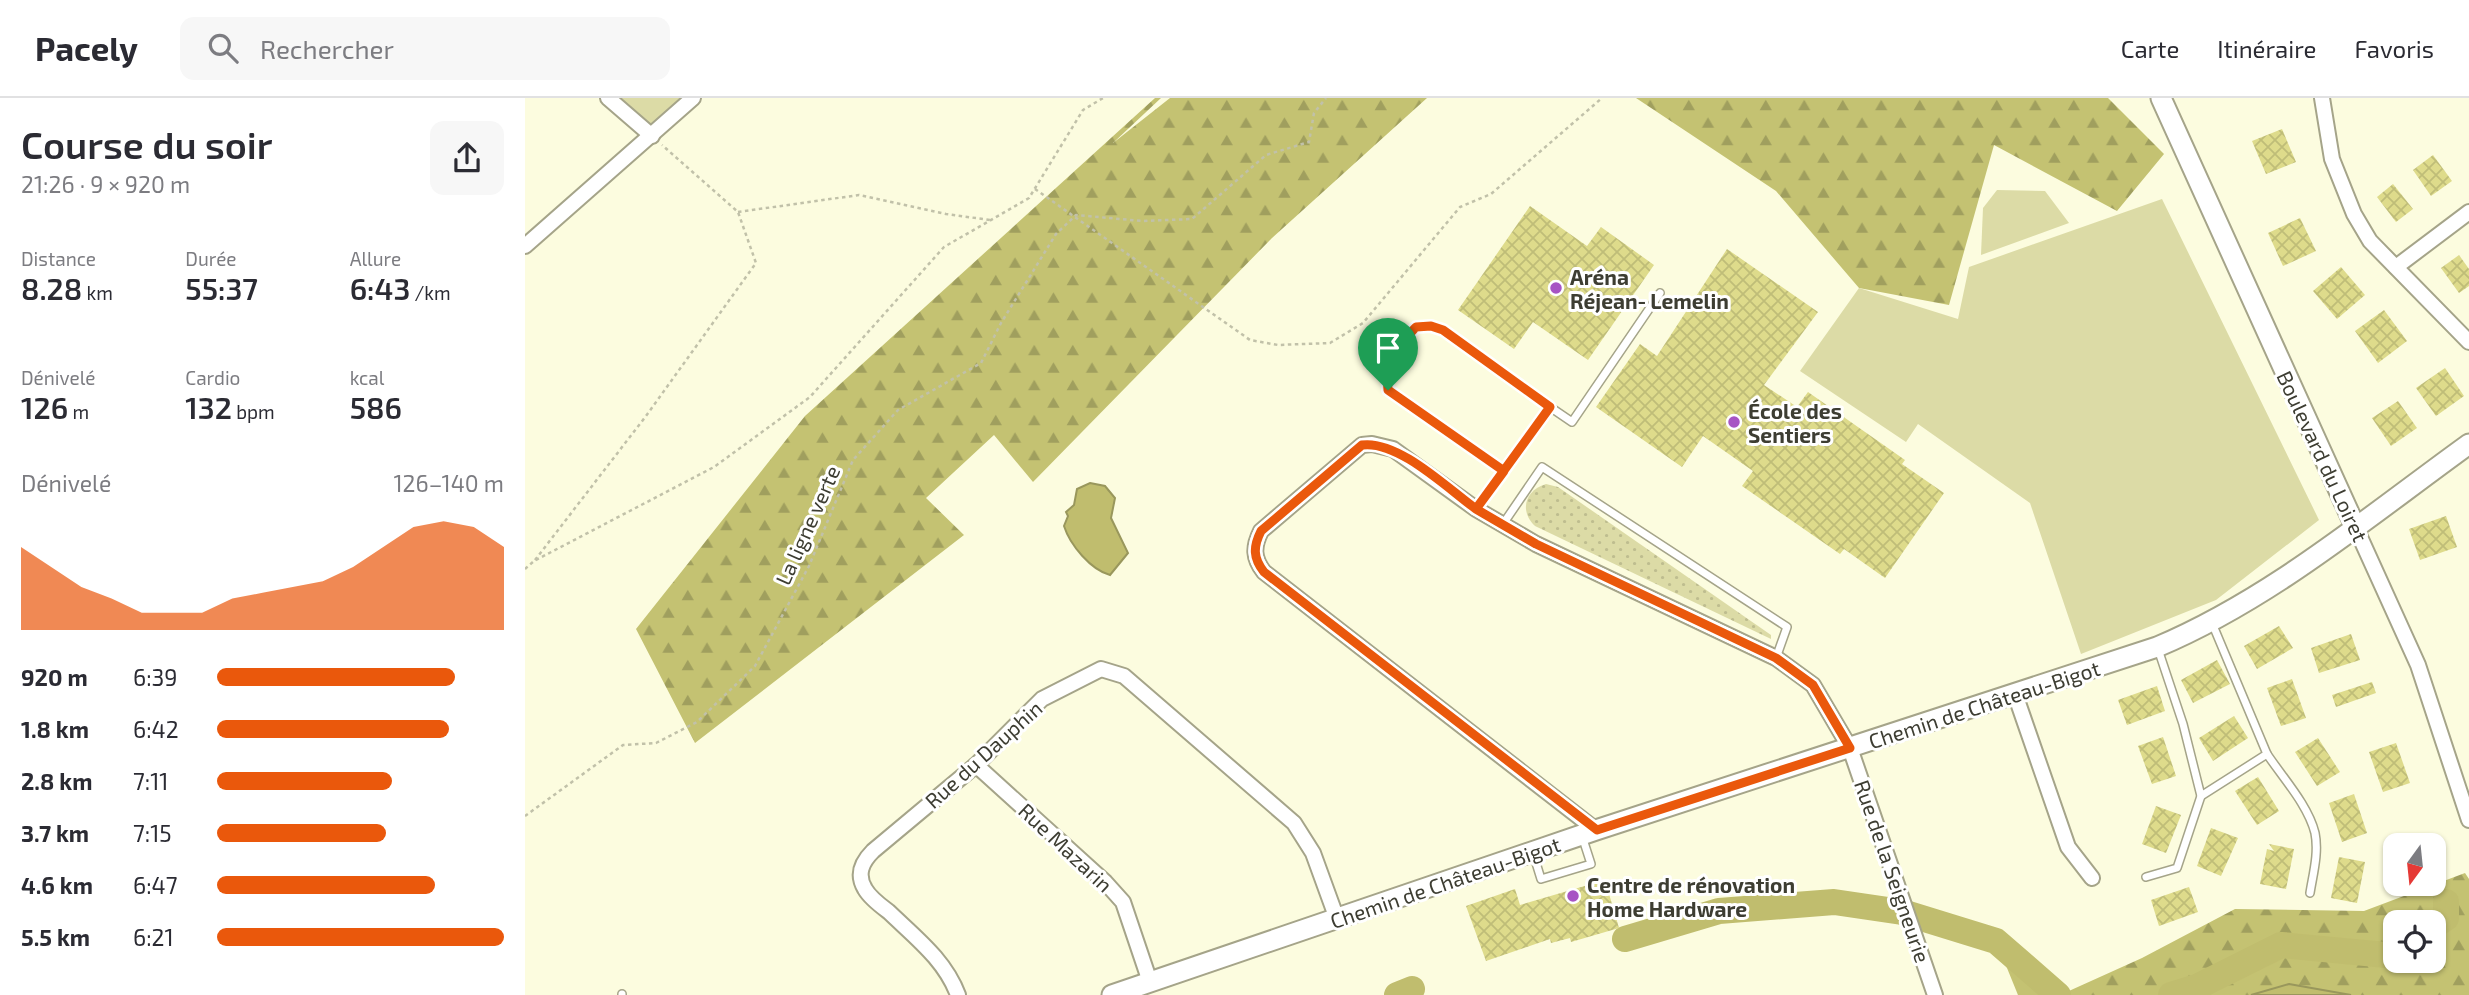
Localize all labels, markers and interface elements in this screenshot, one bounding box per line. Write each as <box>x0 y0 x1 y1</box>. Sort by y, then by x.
search box <box>180 17 670 80</box>
text: Pacely <box>35 28 138 68</box>
icon: search <box>204 29 242 67</box>
text: Rechercher <box>260 33 394 64</box>
text: Carte <box>2121 34 2179 63</box>
text: Itinéraire <box>2217 34 2316 63</box>
text: Favoris <box>2354 34 2434 63</box>
text: Course du soir <box>21 121 273 167</box>
button: share <box>430 121 504 195</box>
text: 21:26 · 9 × 920 m <box>21 170 190 198</box>
text: Distance <box>21 247 96 270</box>
text: Durée <box>185 247 237 270</box>
text: Allure <box>350 247 401 270</box>
place label: Aréna Réjean‑Lemelin <box>1570 264 1729 313</box>
text: 8.28 <box>21 270 82 306</box>
text: 55:37 <box>185 270 258 306</box>
text: 6:43 <box>350 270 410 306</box>
marker: Aréna Réjean‑Lemelin <box>1548 280 1564 296</box>
text: km <box>82 281 113 304</box>
text: /km <box>410 281 451 304</box>
pin <box>1358 318 1418 390</box>
icon: arrive <box>1369 329 1407 367</box>
text: Dénivelé <box>21 366 96 389</box>
text: Cardio <box>185 366 240 389</box>
text: kcal <box>350 366 384 389</box>
street label: Boulevard du Loiret <box>2272 366 2374 546</box>
text: 126 <box>21 389 68 425</box>
text: 132 <box>185 389 232 425</box>
text: 586 <box>350 389 402 425</box>
place label: École des Sentiers <box>1748 398 1842 447</box>
text: m <box>68 400 89 423</box>
text: bpm <box>232 400 275 423</box>
marker: École des Sentiers <box>1726 414 1742 430</box>
street label: La ligne verte <box>770 462 844 588</box>
text: Dénivelé <box>21 469 111 497</box>
text: 126–140 m <box>393 469 504 497</box>
street label: Chemin de Château-Bigot <box>1865 655 2103 753</box>
text: 920 m <box>21 663 88 691</box>
text: 6:39 <box>133 663 178 691</box>
street label: Rue du Dauphin <box>919 695 1047 813</box>
text: 1.8 km <box>21 715 89 743</box>
text: 6:42 <box>133 715 179 743</box>
text: 2.8 km <box>21 767 92 795</box>
text: 7:11 <box>133 767 169 795</box>
street label: Rue de la Seigneurie <box>1850 776 1936 966</box>
street label: Rue Mazarin <box>1014 797 1118 897</box>
text: 3.7 km <box>21 819 89 847</box>
text: 7:15 <box>133 819 172 847</box>
street label: Chemin de Château-Bigot <box>1327 831 1563 933</box>
north arrow <box>2383 833 2447 896</box>
map controls <box>2383 833 2446 973</box>
text: 4.6 km <box>21 871 93 899</box>
text: 6:47 <box>133 871 178 899</box>
place label: Centre de rénovation Home Hardware <box>1587 872 1795 921</box>
marker: Centre de rénovation Home Hardware <box>1565 888 1581 904</box>
button: locate <box>2383 910 2446 973</box>
text: 5.5 km <box>21 923 90 951</box>
text: 6:21 <box>133 923 174 951</box>

